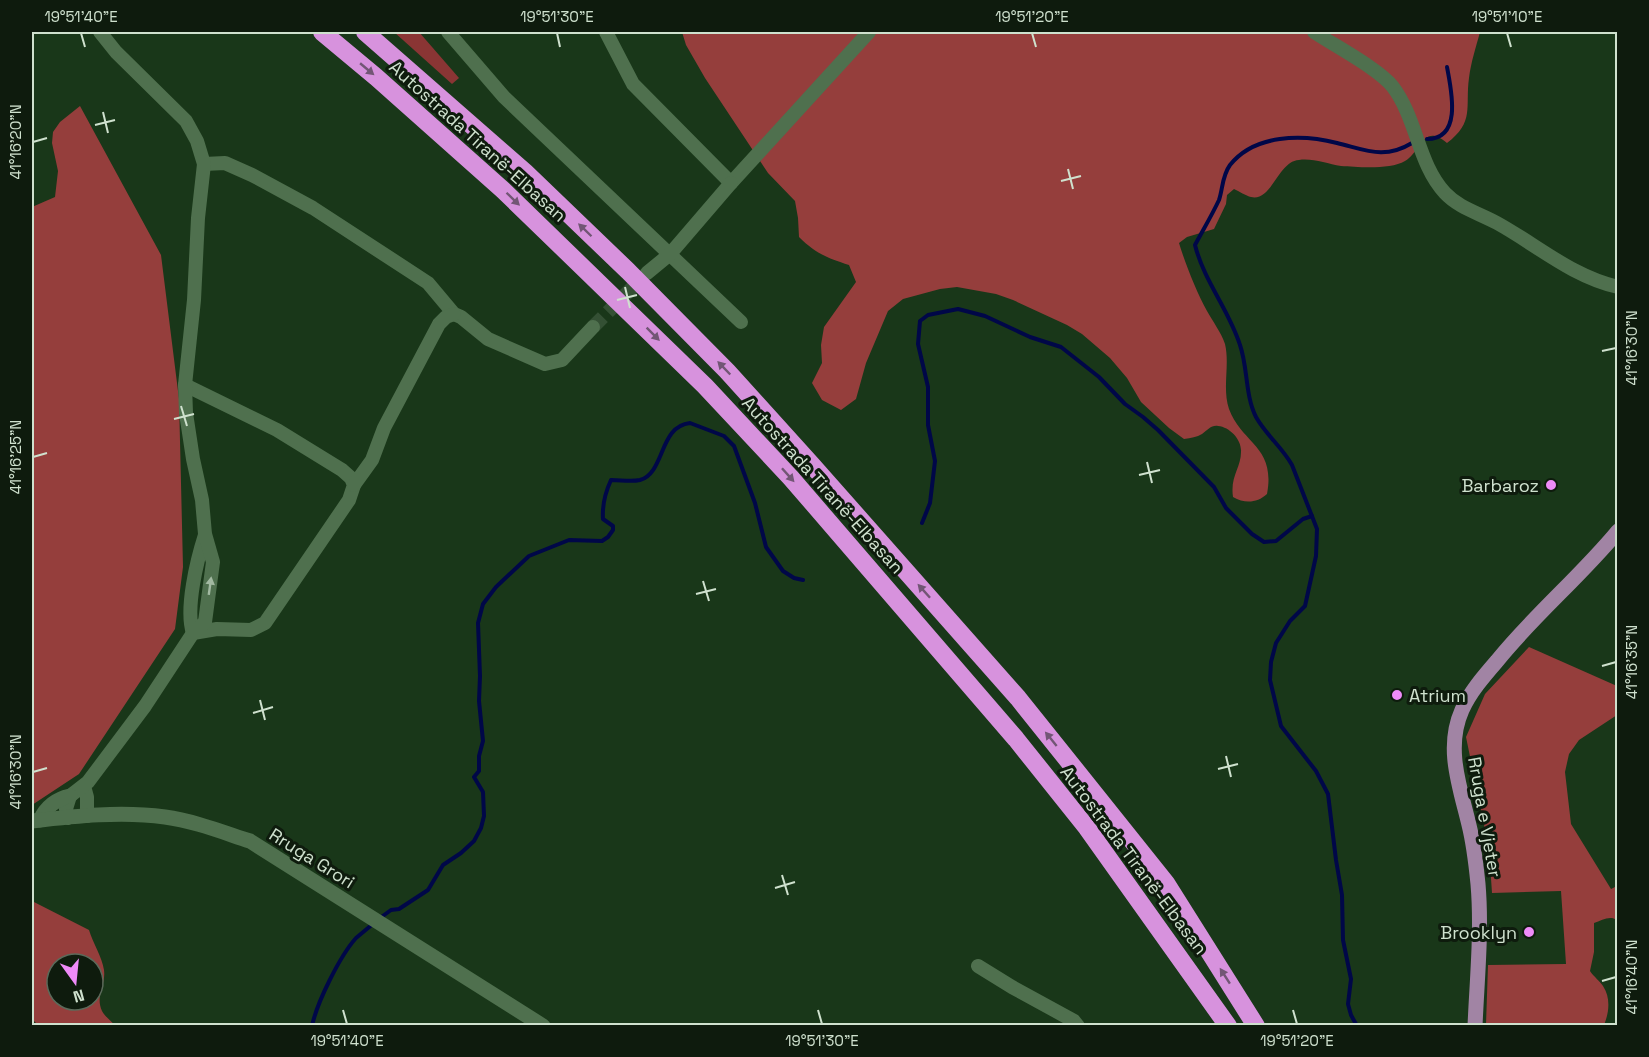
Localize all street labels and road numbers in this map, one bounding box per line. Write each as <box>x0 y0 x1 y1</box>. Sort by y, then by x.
street label: Autostrada Tiranë-Elbasan <box>385 55 571 227</box>
street label: Autostrada Tiranë-Elbasan <box>737 392 909 578</box>
street label: Rruga e Vjeter <box>1463 755 1507 879</box>
street label: Autostrada Tiranë-Elbasan <box>1055 761 1213 959</box>
street label: Rruga Grori <box>265 823 359 893</box>

